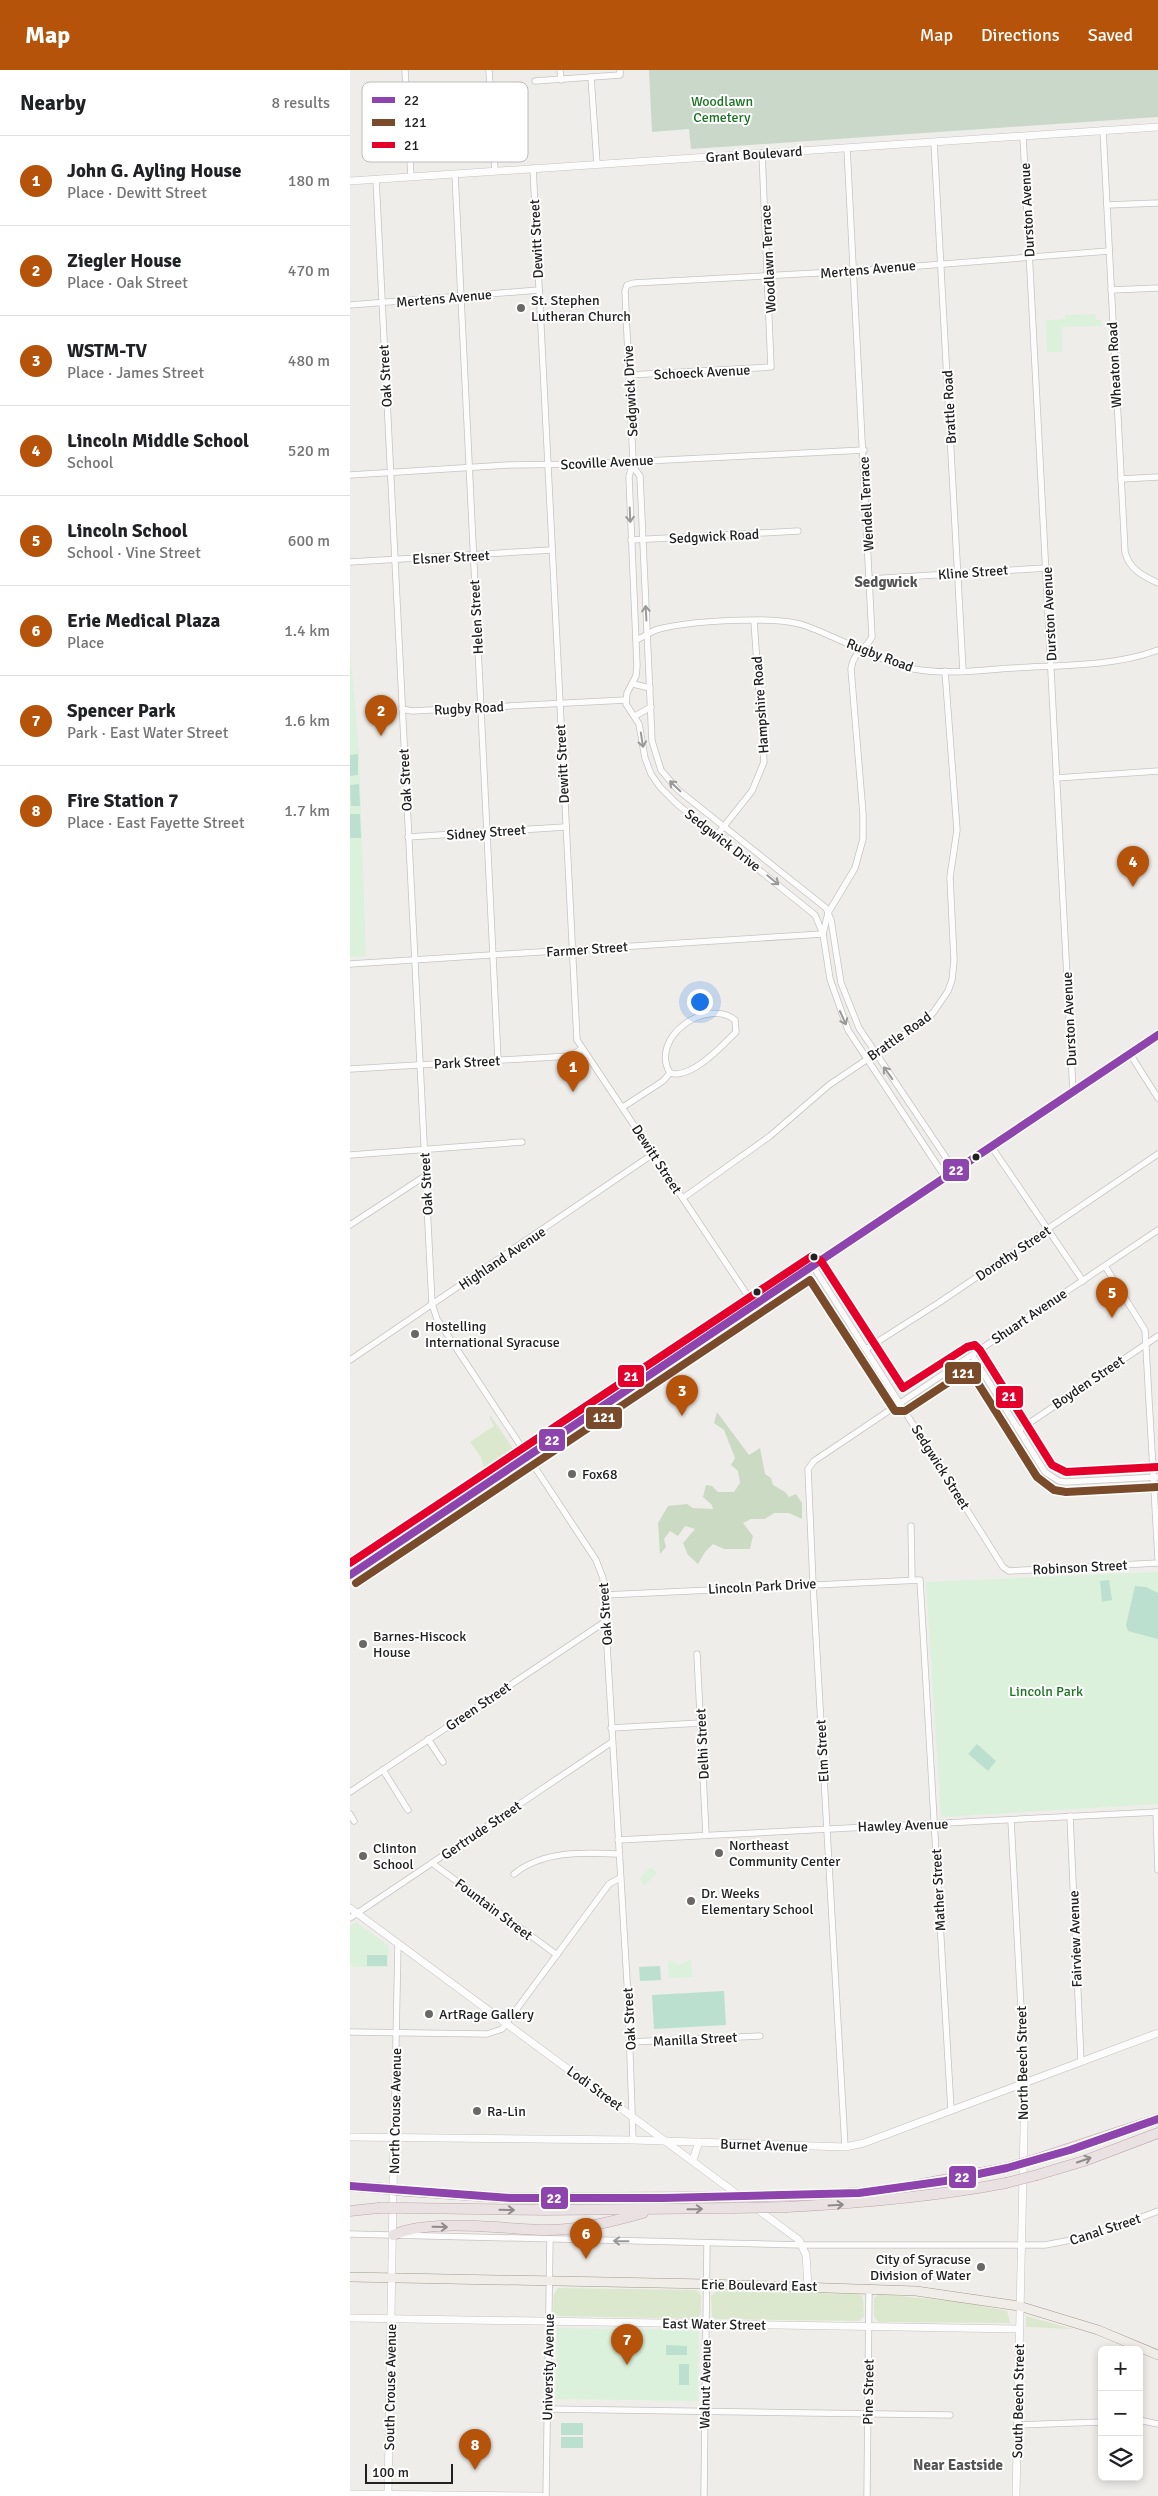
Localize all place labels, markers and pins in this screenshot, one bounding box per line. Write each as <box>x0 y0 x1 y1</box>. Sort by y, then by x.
place label: St. Stephen Lutheran Church <box>531 292 631 325</box>
marker: St. Stephen Lutheran Church <box>515 302 527 314</box>
pin: 2 <box>365 695 397 736</box>
pin: 4 <box>1117 846 1149 887</box>
pin: 1 <box>557 1051 589 1092</box>
unlabelled marker <box>971 1152 981 1162</box>
unlabelled marker <box>809 1252 819 1262</box>
pin: 5 <box>1096 1277 1128 1318</box>
unlabelled marker <box>752 1287 762 1297</box>
place label: Hostelling International Syracuse <box>425 1318 560 1351</box>
marker: Hostelling International Syracuse <box>409 1328 421 1340</box>
pin: 3 <box>666 1375 698 1416</box>
place label: Fox68 <box>582 1466 618 1483</box>
marker: Fox68 <box>566 1468 578 1480</box>
place label: Barnes-Hiscock House <box>373 1628 466 1661</box>
marker: Barnes-Hiscock House <box>357 1638 369 1650</box>
place label: Northeast Community Center <box>729 1837 841 1870</box>
place label: Clinton School <box>373 1840 417 1873</box>
marker: Northeast Community Center <box>713 1847 725 1859</box>
marker: Clinton School <box>357 1850 369 1862</box>
place label: Dr. Weeks Elementary School <box>701 1885 814 1918</box>
marker: Dr. Weeks Elementary School <box>685 1895 697 1907</box>
place label: ArtRage Gallery <box>439 2006 534 2023</box>
marker: ArtRage Gallery <box>423 2008 435 2020</box>
place label: Ra-Lin <box>487 2103 526 2120</box>
marker: Ra-Lin <box>471 2105 483 2117</box>
pin: 6 <box>570 2218 602 2259</box>
place label: City of Syracuse Division of Water <box>870 2251 972 2284</box>
marker: City of Syracuse Division of Water <box>975 2261 987 2273</box>
pin: 7 <box>611 2324 643 2365</box>
pin: 8 <box>459 2429 491 2470</box>

